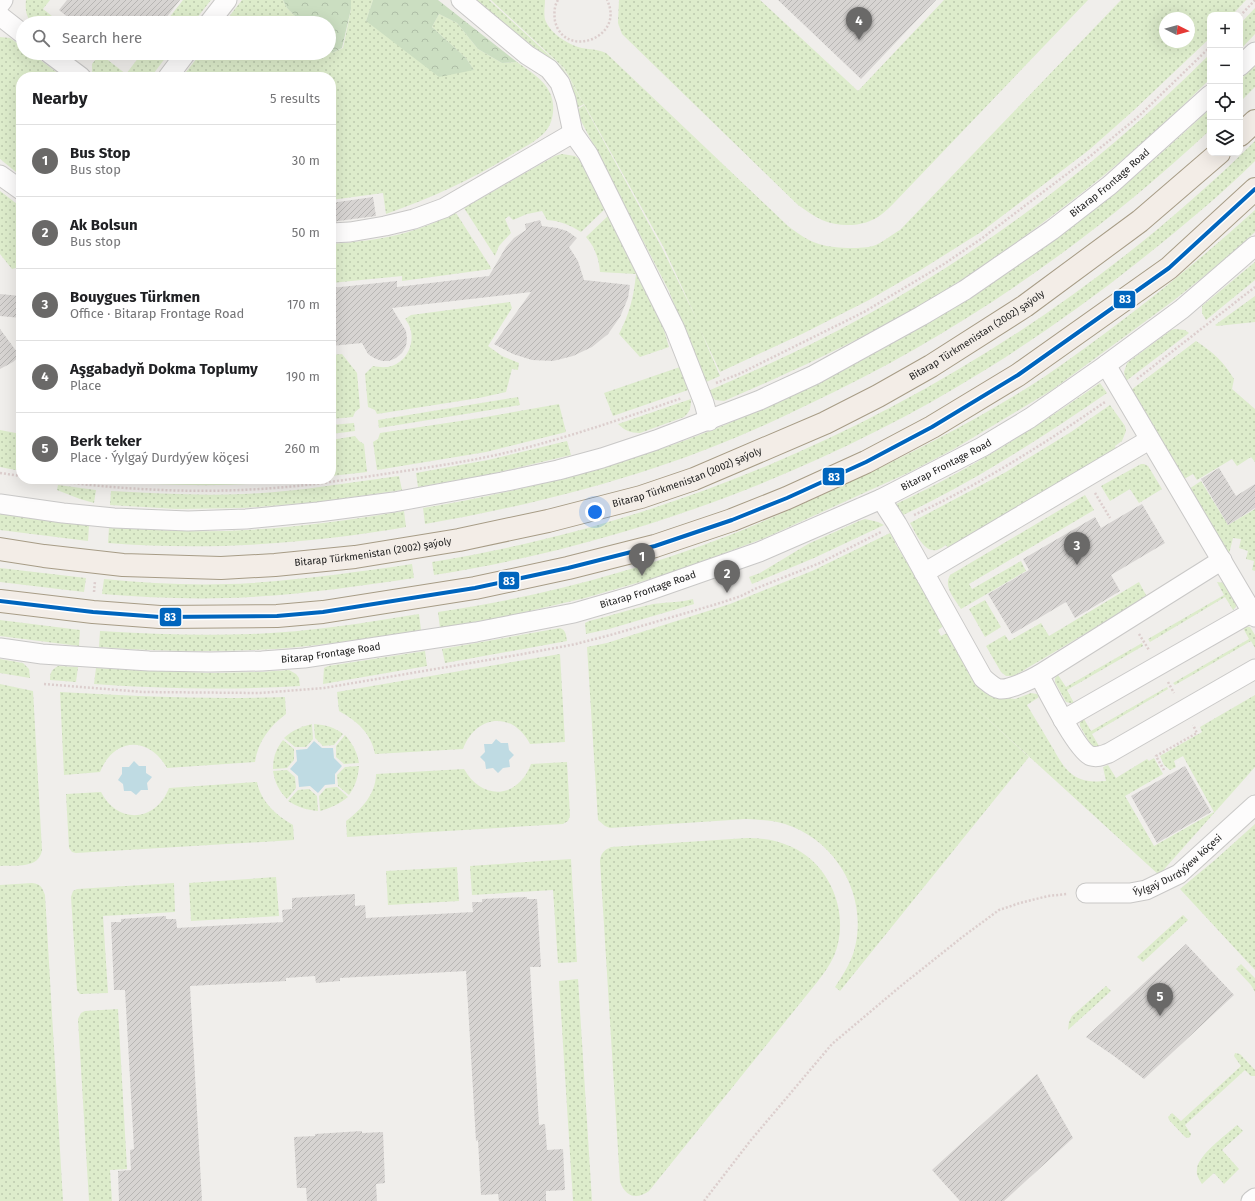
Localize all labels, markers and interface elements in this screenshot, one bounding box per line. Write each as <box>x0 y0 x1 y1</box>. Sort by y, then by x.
pin: 4 <box>846 7 872 40</box>
north arrow <box>1159 12 1195 48</box>
map controls <box>1207 12 1243 156</box>
button: + <box>1207 12 1243 48</box>
search box <box>16 16 336 60</box>
icon: search <box>30 27 52 49</box>
text: Search here <box>62 29 142 47</box>
button: − <box>1207 48 1243 84</box>
button: locate <box>1207 84 1243 120</box>
text: Nearby <box>32 88 87 109</box>
text: 5 results <box>270 91 320 106</box>
button: layers <box>1207 120 1243 156</box>
text: Bus Stop <box>70 144 130 162</box>
street label: Bitarap Frontage Road <box>1067 146 1152 220</box>
text: 1 <box>42 153 48 168</box>
text: 30 m <box>292 153 320 168</box>
text: Bus stop <box>70 162 121 177</box>
text: Ak Bolsun <box>70 216 138 234</box>
text: 2 <box>42 225 48 240</box>
text: 50 m <box>292 225 320 240</box>
text: Bus stop <box>70 234 121 249</box>
text: Bouygues Türkmen <box>70 288 200 306</box>
street label: Bitarap Türkmenistan (2002) şaýoly <box>907 288 1047 383</box>
line badge: 83 <box>1113 290 1136 309</box>
text: 83 <box>1119 293 1131 306</box>
text: 3 <box>42 297 48 312</box>
text: 170 m <box>287 297 320 312</box>
text: Office · Bitarap Frontage Road <box>70 306 244 321</box>
text: Aşgabadyň Dokma Toplumy <box>70 360 258 378</box>
text: 4 <box>41 369 49 384</box>
text: 190 m <box>286 369 320 384</box>
text: Place <box>70 378 101 393</box>
text: Berk teker <box>70 432 142 450</box>
street label: Bitarap Frontage Road <box>899 437 994 494</box>
text: 5 <box>42 441 48 456</box>
text: 260 m <box>285 441 320 456</box>
street label: Bitarap Türkmenistan (2002) şaýoly <box>611 445 764 510</box>
text: Place · Ýylgaý Durdyýew köçesi <box>70 450 249 465</box>
line badge: 83 <box>822 467 845 486</box>
text: 83 <box>828 471 840 484</box>
your location <box>585 502 605 522</box>
pin: 3 <box>1064 532 1090 565</box>
street label: Bitarap Türkmenistan (2002) şaýoly <box>294 535 452 569</box>
pin: 1 <box>629 543 655 576</box>
pin: 2 <box>714 560 740 593</box>
street label: Bitarap Frontage Road <box>598 568 698 611</box>
line badge: 83 <box>498 571 520 590</box>
text: 83 <box>503 575 515 588</box>
line badge: 83 <box>159 607 182 627</box>
text: 83 <box>164 611 176 624</box>
street label: Bitarap Frontage Road <box>281 640 382 666</box>
street label: Ýylgaý Durdyýew köçesi <box>1131 832 1225 898</box>
pin: 5 <box>1147 983 1173 1016</box>

